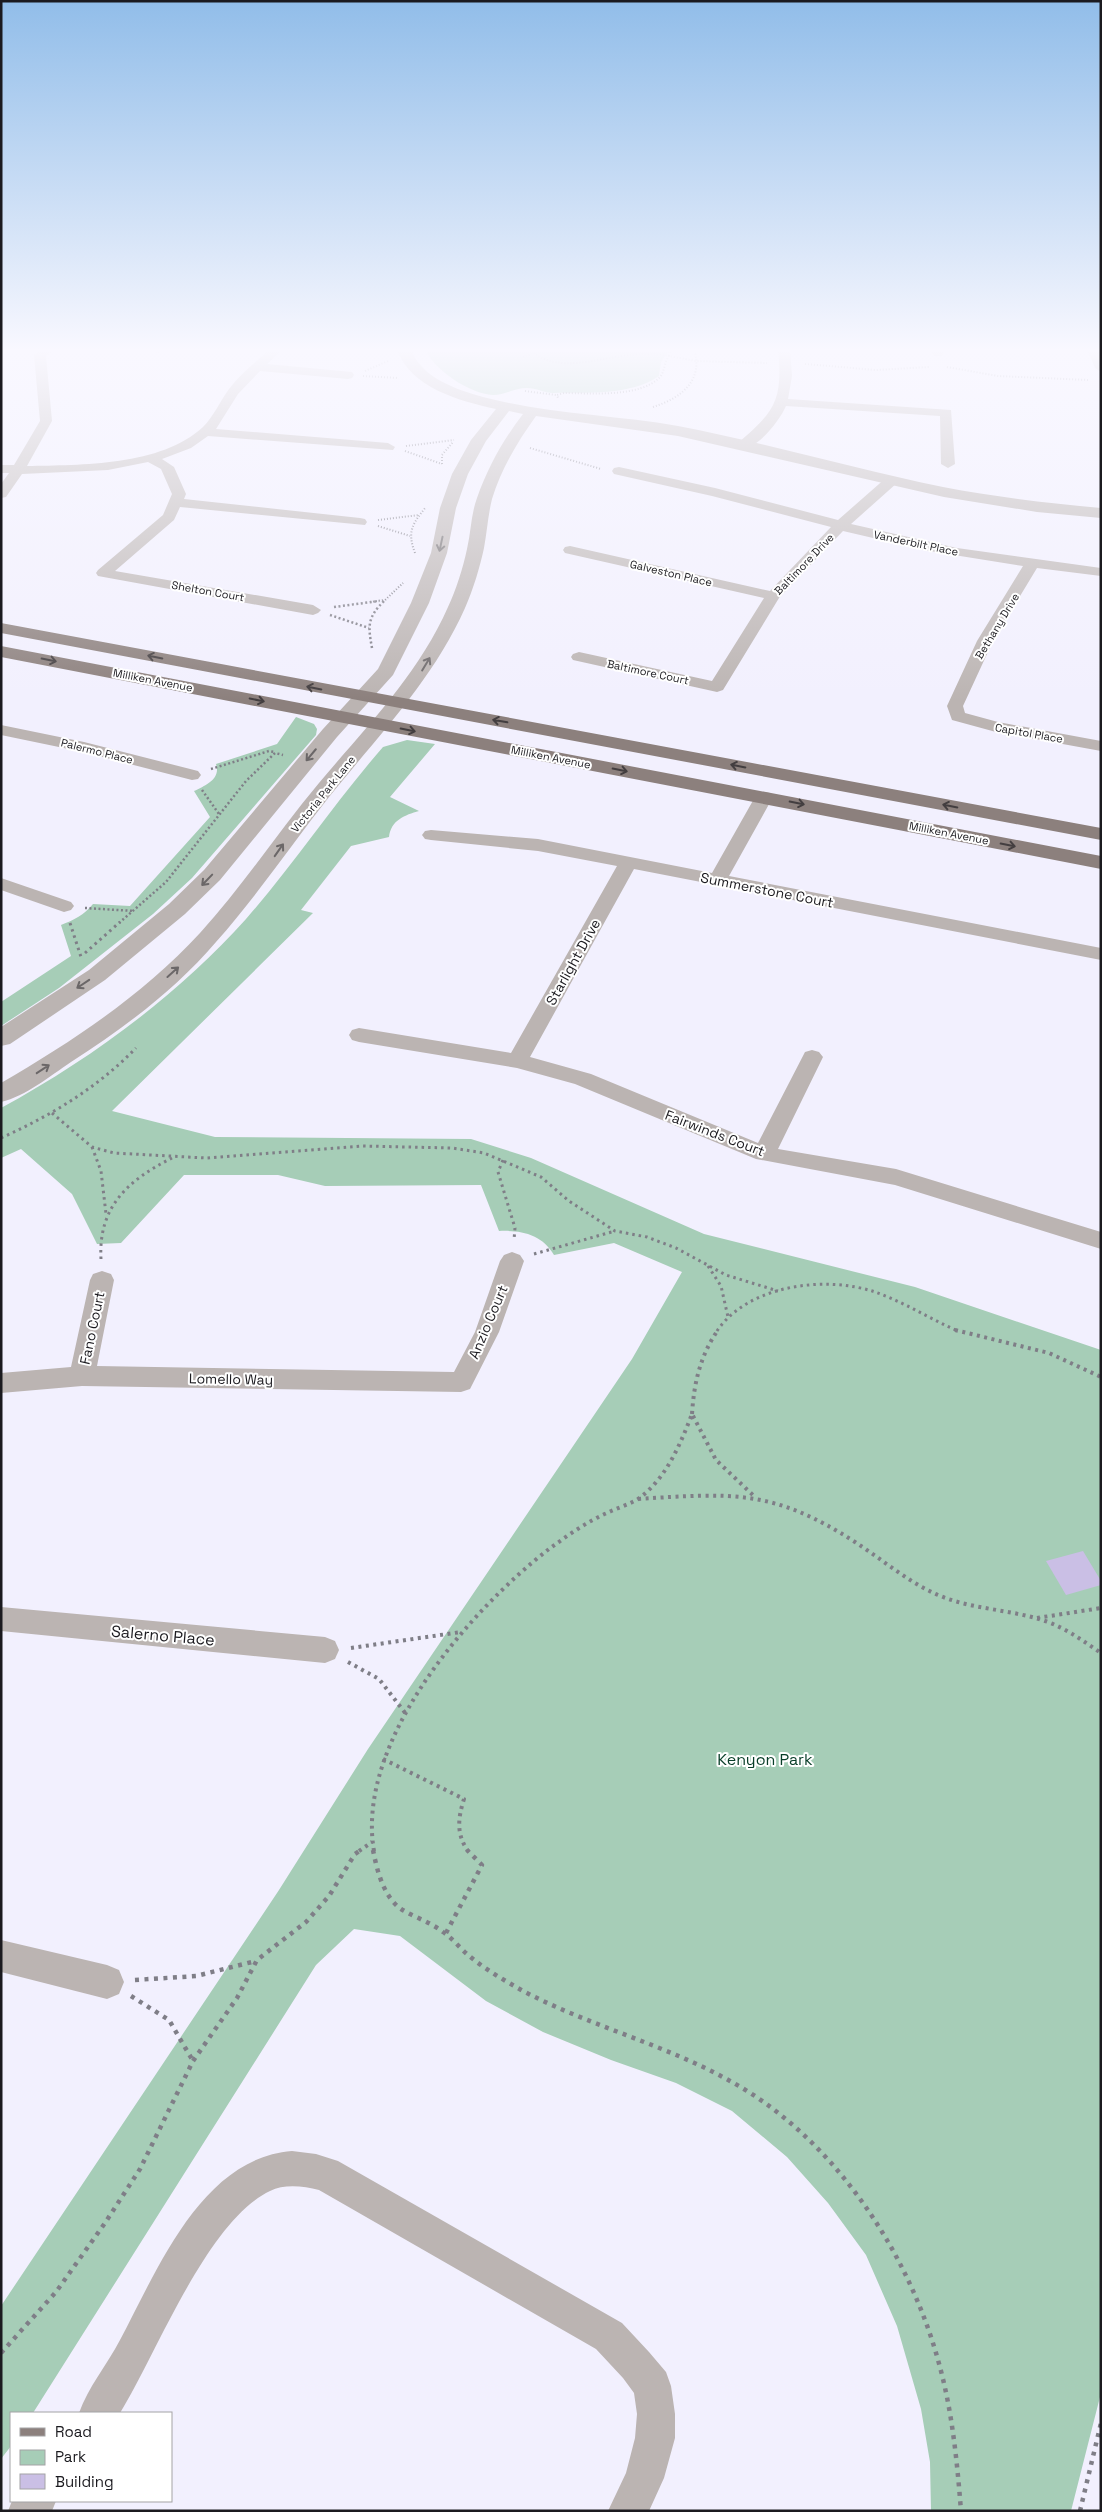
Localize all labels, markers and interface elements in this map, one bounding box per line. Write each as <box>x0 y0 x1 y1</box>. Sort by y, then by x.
street label: Vanderbilt Place <box>872 527 960 559</box>
street label: Baltimore Drive <box>771 530 837 598</box>
one-way arrow <box>436 535 445 551</box>
street label: Galveston Place <box>629 557 713 589</box>
street label: Shelton Court <box>170 578 246 604</box>
street label: Bethany Drive <box>972 591 1022 661</box>
one-way arrow <box>147 651 163 661</box>
one-way arrow <box>41 656 57 665</box>
street label: Baltimore Court <box>606 656 690 688</box>
one-way arrow <box>421 658 431 672</box>
street label: Milliken Avenue <box>112 665 194 695</box>
one-way arrow <box>307 683 323 692</box>
one-way arrow <box>248 696 264 706</box>
one-way arrow <box>492 716 508 726</box>
street label: Capitol Place <box>994 720 1064 746</box>
one-way arrow <box>400 726 416 736</box>
street label: Palermo Place <box>59 735 135 767</box>
street label: Milliken Avenue <box>510 742 592 772</box>
one-way arrow <box>306 748 317 761</box>
street label: Victoria Park Lane <box>288 753 358 835</box>
one-way arrow <box>731 760 747 770</box>
one-way arrow <box>611 765 627 775</box>
one-way arrow <box>788 799 804 808</box>
one-way arrow <box>942 800 958 810</box>
street label: Milliken Avenue <box>908 818 990 848</box>
one-way arrow <box>999 840 1015 850</box>
one-way arrow <box>274 843 284 857</box>
street label: Summerstone Court <box>699 868 835 912</box>
one-way arrow <box>201 873 213 886</box>
street label: Starlight Drive <box>542 916 604 1008</box>
one-way arrow <box>166 966 179 978</box>
one-way arrow <box>76 979 90 989</box>
one-way arrow <box>36 1064 50 1074</box>
street label: Fairwinds Court <box>663 1106 767 1160</box>
street label: Anzio Court <box>464 1282 512 1362</box>
street label: Fano Court <box>75 1290 109 1366</box>
street label: Lomello Way <box>189 1369 273 1389</box>
street label: Salerno Place <box>110 1621 216 1650</box>
park label: Kenyon Park <box>717 1749 813 1770</box>
legend <box>10 2412 172 2502</box>
text: Road <box>55 2422 92 2441</box>
text: Park <box>55 2447 86 2466</box>
text: Building <box>55 2472 114 2491</box>

